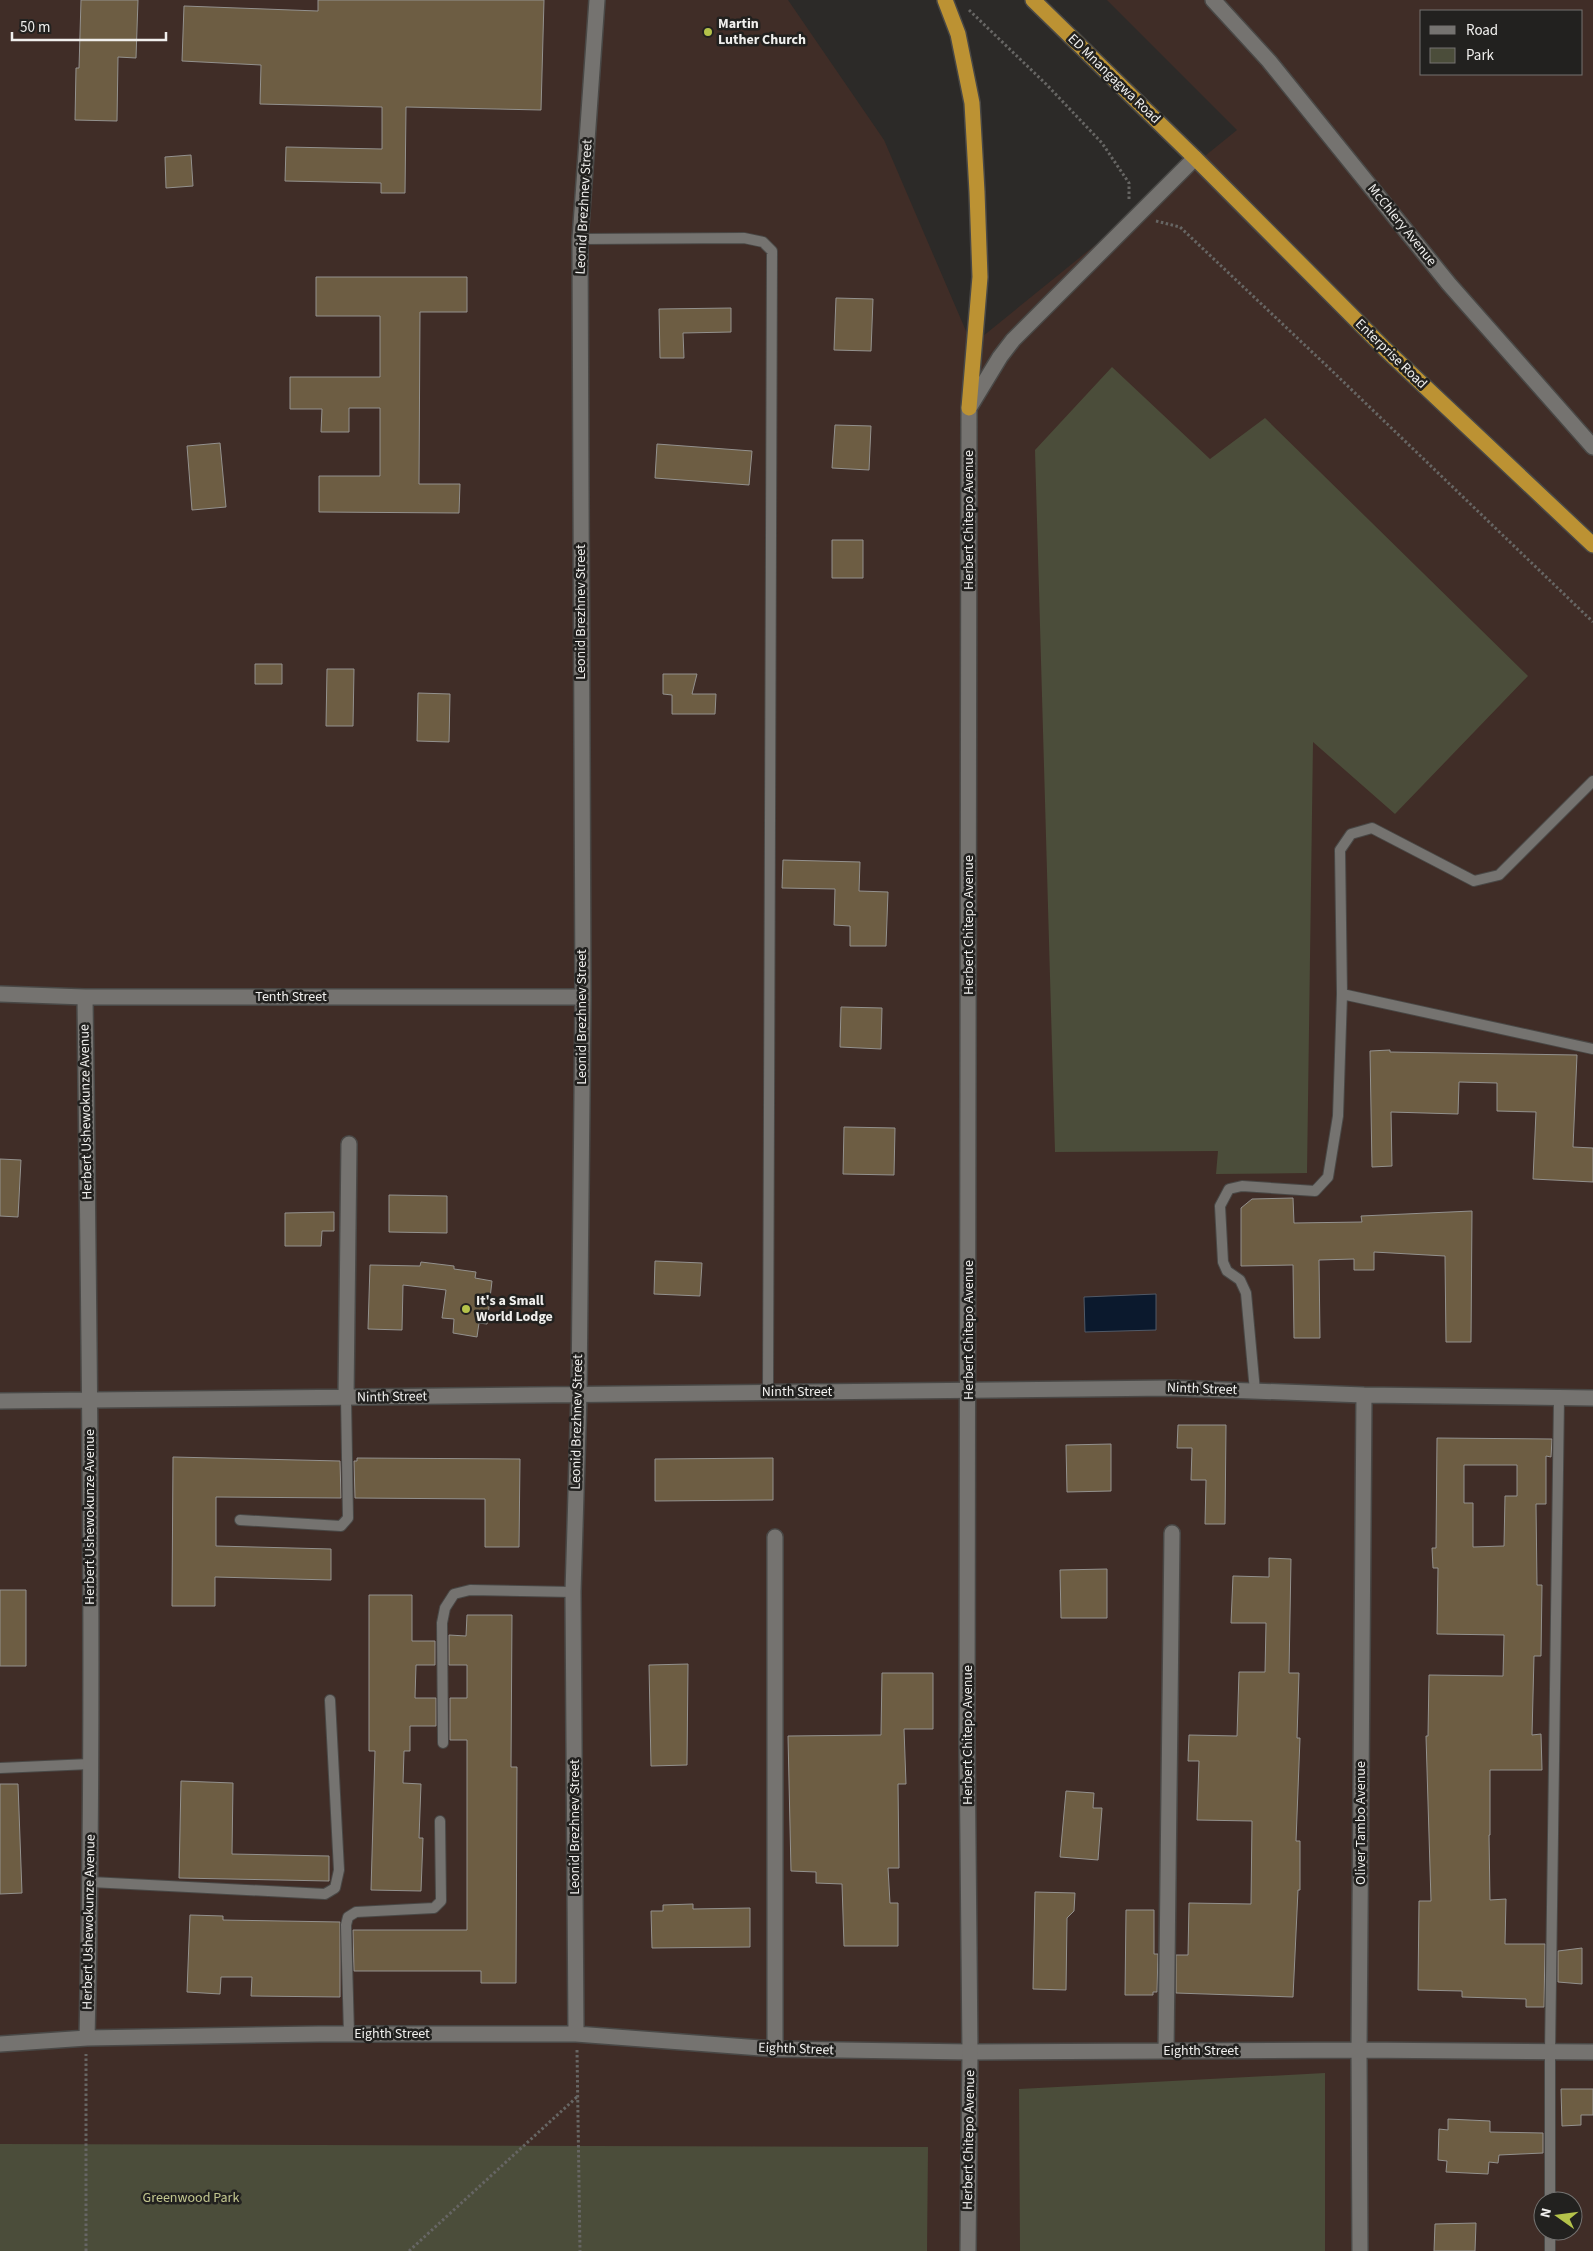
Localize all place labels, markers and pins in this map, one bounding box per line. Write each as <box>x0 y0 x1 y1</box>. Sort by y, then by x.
place label: Martin Luther Church <box>718 14 806 50</box>
marker: Martin Luther Church <box>702 26 714 38</box>
place label: It's a Small World Lodge <box>476 1291 553 1327</box>
marker: It's a Small World Lodge <box>460 1303 472 1315</box>

